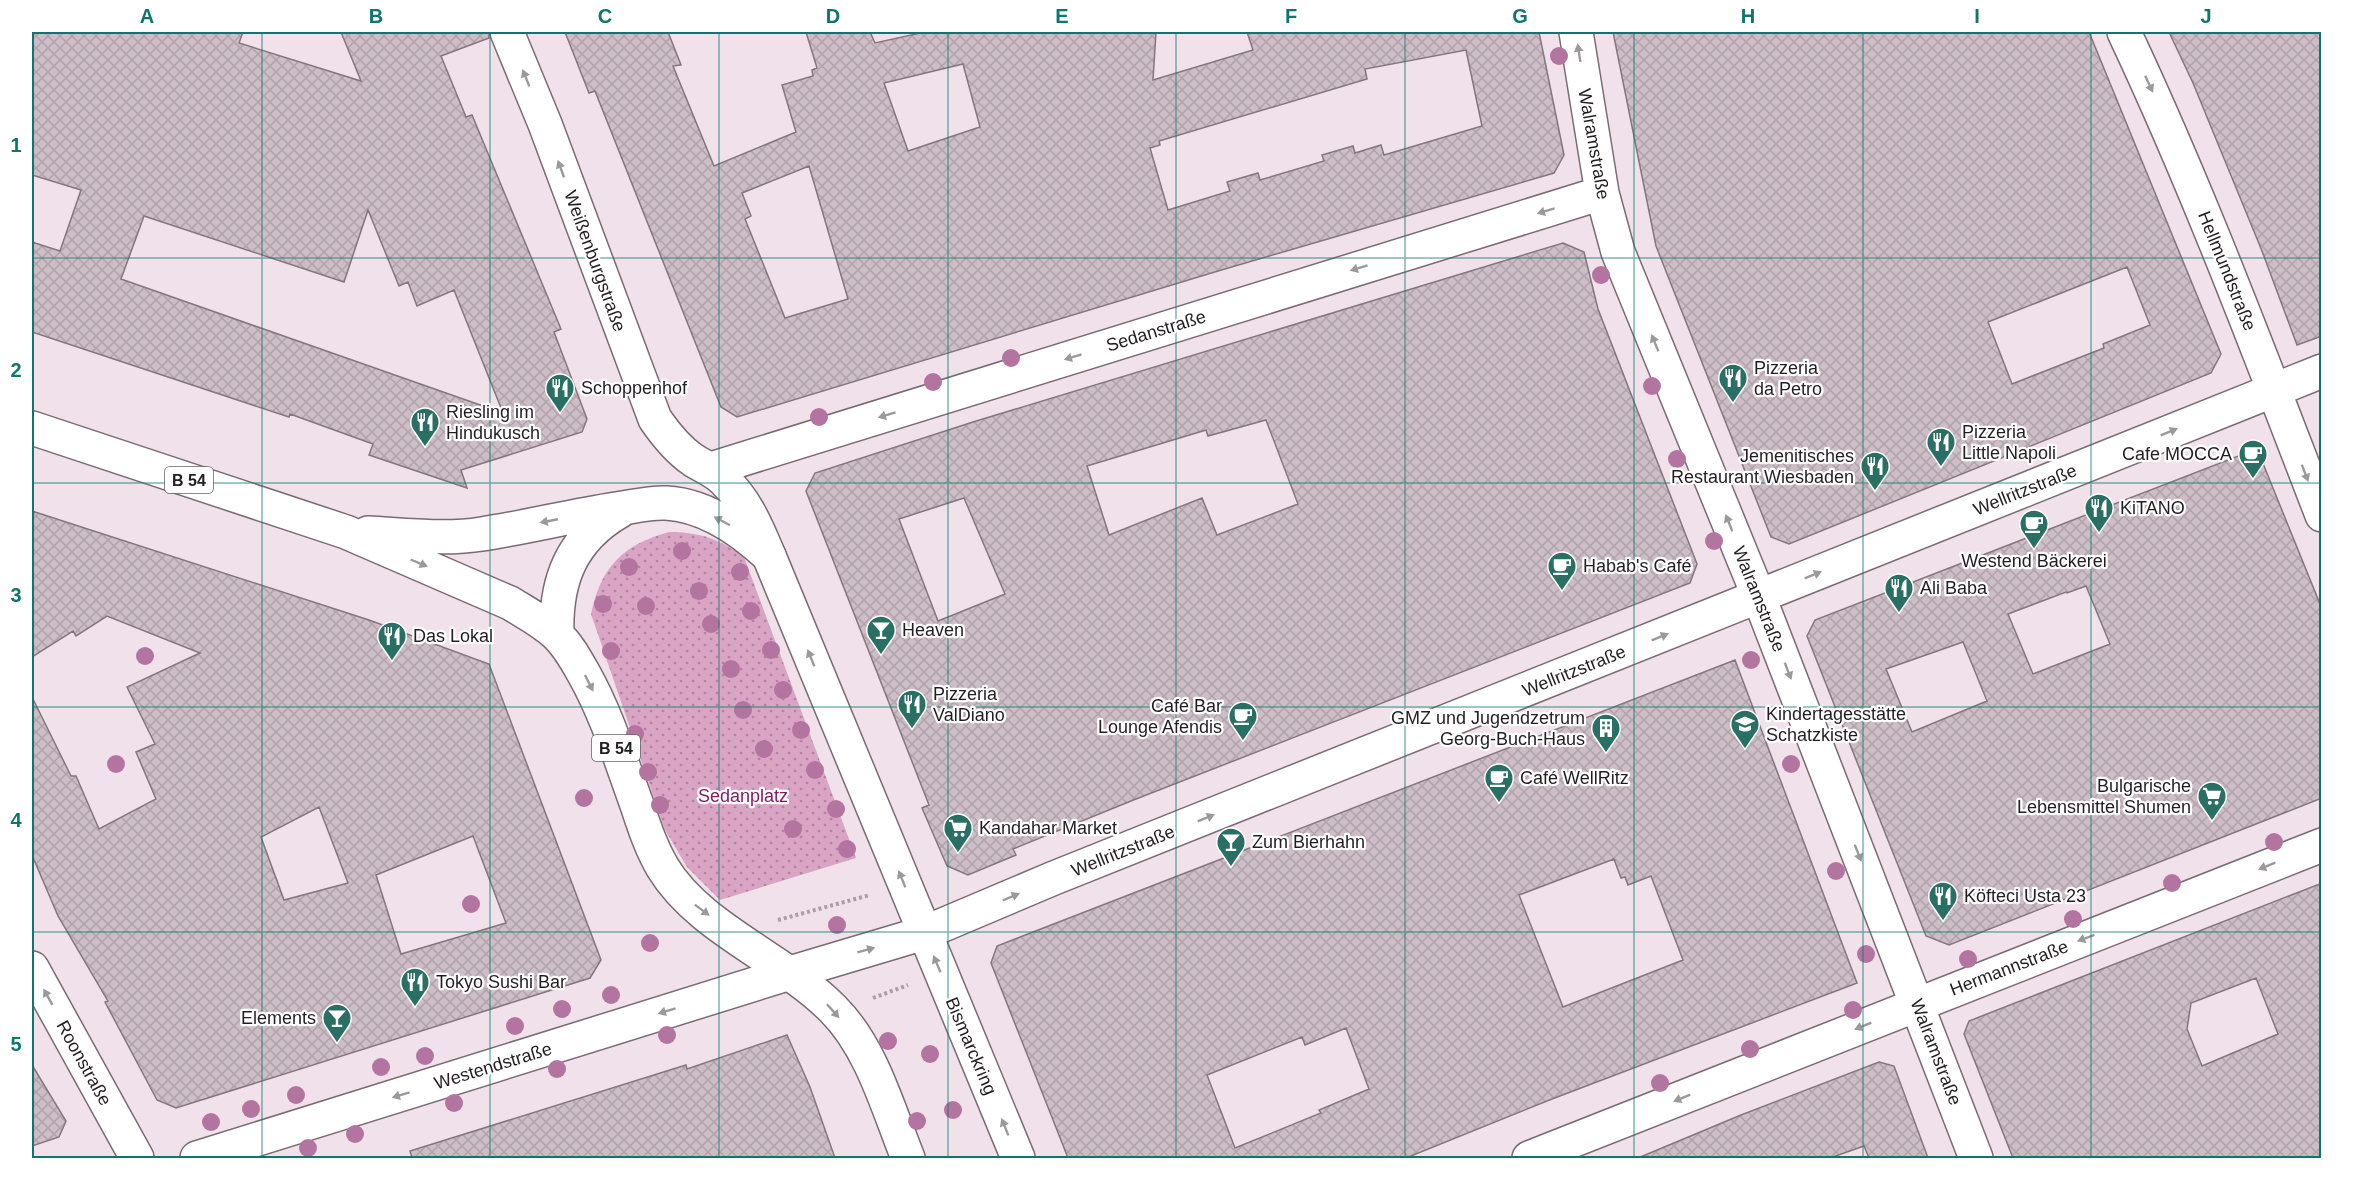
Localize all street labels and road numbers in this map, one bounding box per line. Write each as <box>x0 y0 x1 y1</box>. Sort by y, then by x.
street label: Walramstraße <box>1574 87 1614 201</box>
street label: Weißenburgstraße <box>560 188 630 334</box>
street label: Hellmundstraße <box>2194 208 2260 334</box>
street label: Sedanstraße <box>1104 306 1208 356</box>
street label: Wellritzstraße <box>1970 460 2080 520</box>
road number: B 54 <box>165 467 213 493</box>
street label: Walramstraße <box>1729 543 1789 655</box>
street label: Wellritzstraße <box>1519 641 1629 701</box>
road number: B 54 <box>592 735 640 761</box>
street label: Wellritzstraße <box>1068 821 1178 881</box>
street label: Hermannstraße <box>1947 936 2071 1000</box>
street label: Bismarckring <box>941 994 1001 1098</box>
street label: Walramstraße <box>1907 996 1965 1108</box>
street label: Roonstraße <box>52 1017 116 1109</box>
street label: Westendstraße <box>432 1039 554 1093</box>

